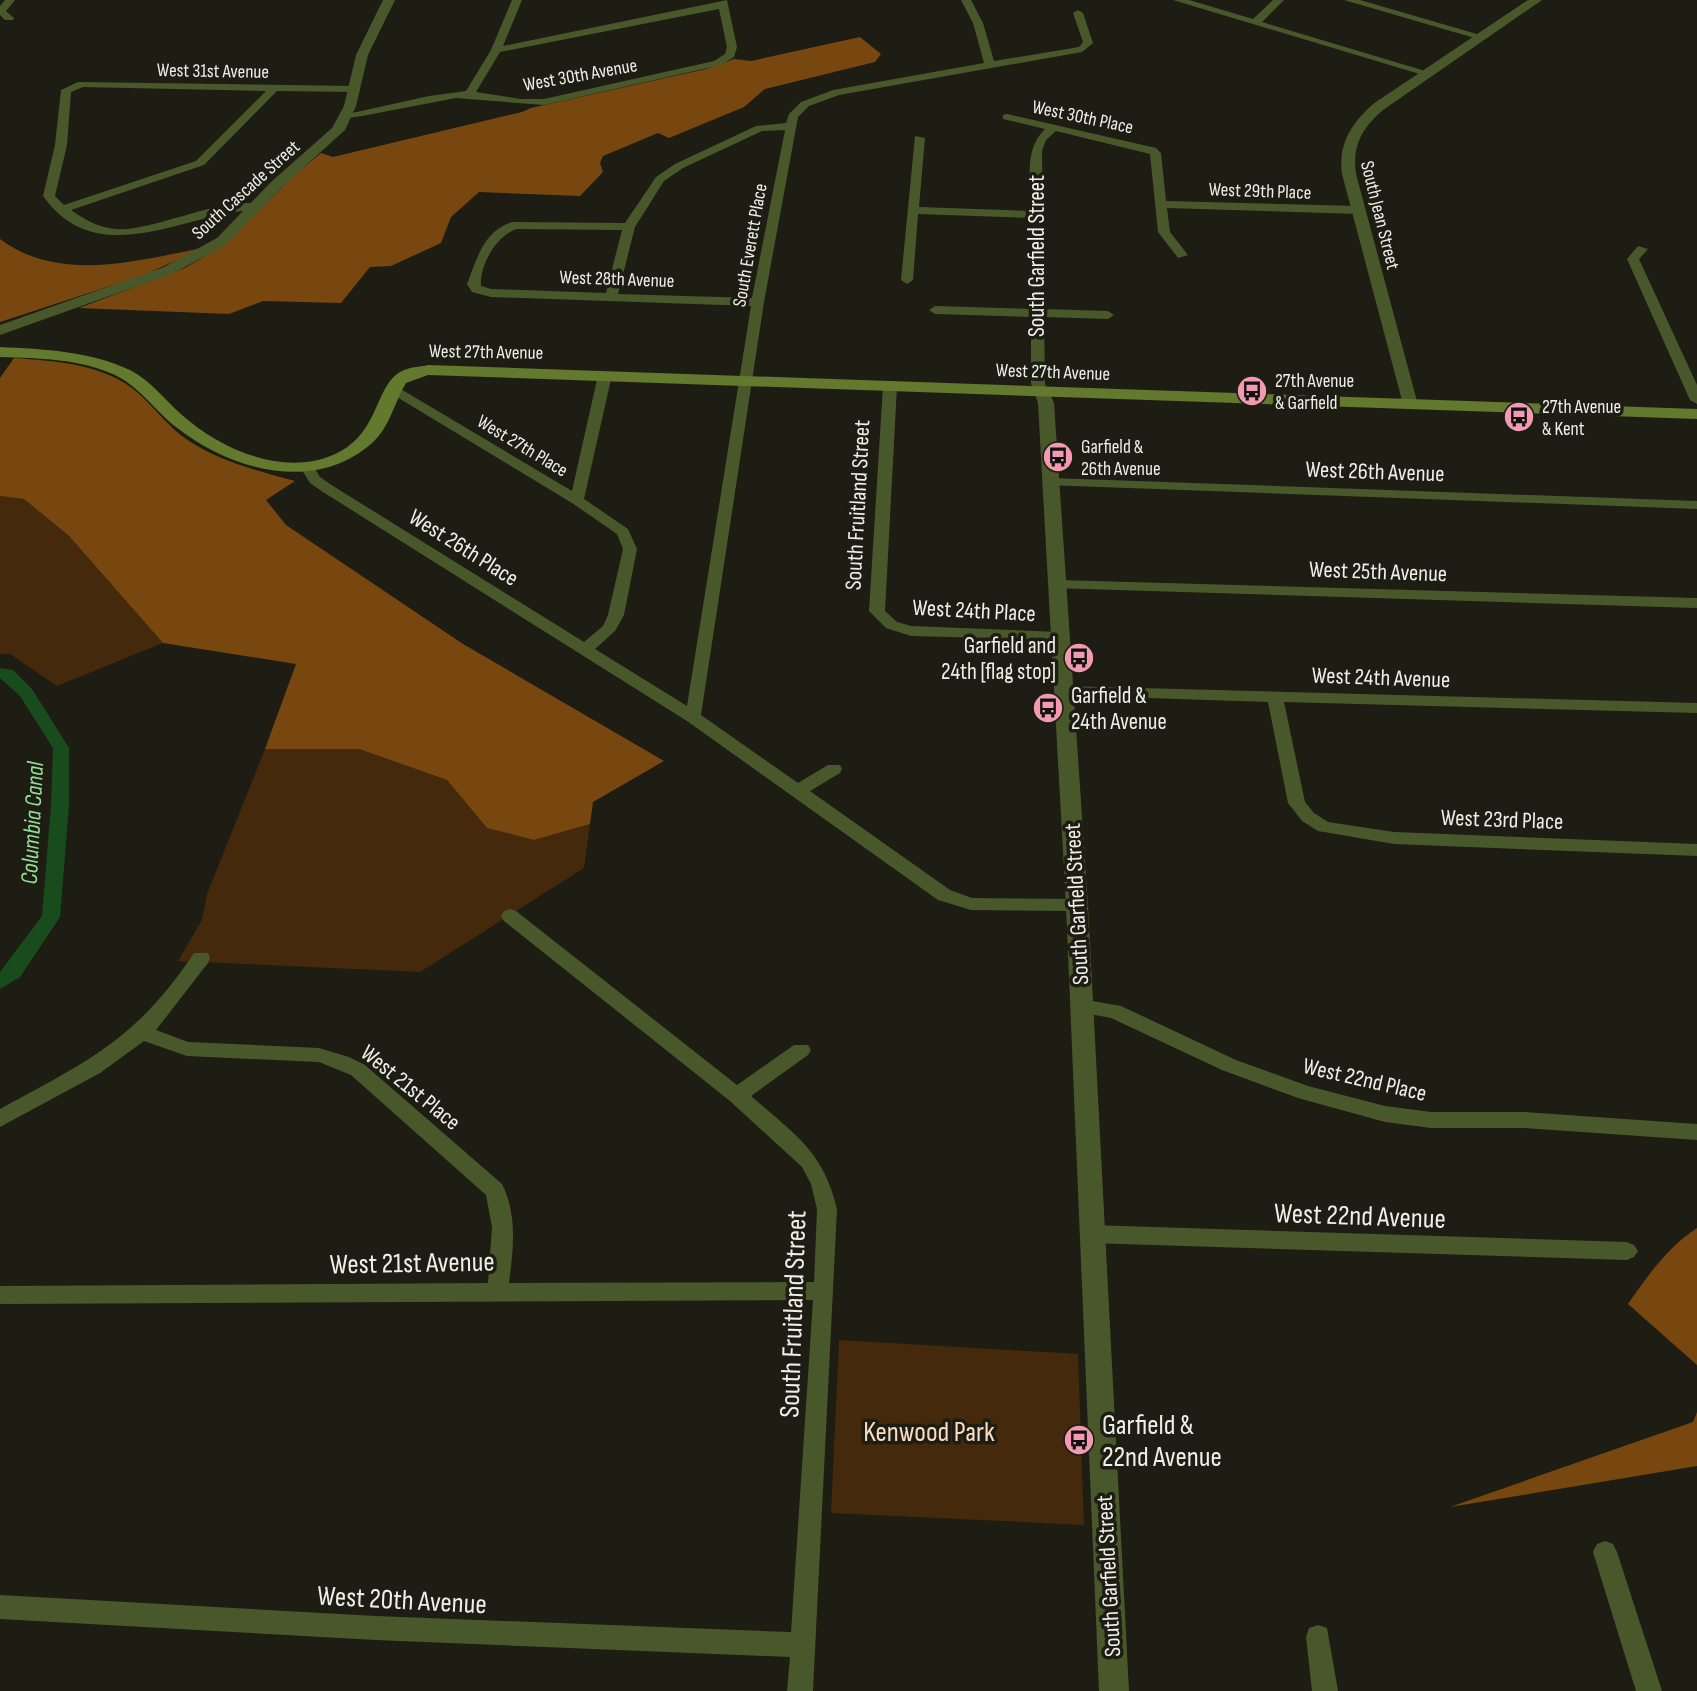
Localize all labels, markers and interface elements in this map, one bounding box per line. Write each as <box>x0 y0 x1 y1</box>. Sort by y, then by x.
street label: West 30th Avenue <box>522 54 639 97</box>
street label: West 31st Avenue <box>157 59 269 84</box>
street label: West 30th Place <box>1030 96 1135 139</box>
street label: South Cascade Street <box>187 136 305 245</box>
street label: South Jean Street <box>1355 159 1404 272</box>
street label: South Garfield Street <box>1023 175 1051 337</box>
street label: West 29th Place <box>1208 178 1312 205</box>
street label: South Everett Place <box>728 182 773 309</box>
street label: West 28th Avenue <box>559 266 675 293</box>
street label: West 27th Avenue <box>429 340 543 365</box>
street label: West 27th Avenue <box>995 359 1110 386</box>
place label: 27th Avenue & Garfield <box>1275 370 1354 415</box>
bus stop icon: 27th Avenue & Garfield <box>1235 374 1269 408</box>
place label: 27th Avenue & Kent <box>1542 396 1621 441</box>
bus stop icon: 27th Avenue & Kent <box>1502 400 1536 434</box>
street label: West 27th Place <box>473 410 572 482</box>
street label: South Fruitland Street <box>840 419 876 591</box>
place label: Garfield & 26th Avenue <box>1081 436 1161 481</box>
bus stop icon: Garfield & 26th Avenue <box>1041 440 1075 474</box>
street label: West 26th Avenue <box>1305 456 1445 488</box>
street label: West 26th Place <box>403 503 523 593</box>
street label: West 25th Avenue <box>1308 556 1448 588</box>
street label: West 24th Place <box>912 594 1036 628</box>
place label: Garfield and 24th [flag stop] <box>941 632 1056 686</box>
bus stop icon: Garfield and 24th [flag stop] <box>1062 641 1096 675</box>
street label: West 24th Avenue <box>1311 662 1451 694</box>
place label: Garfield & 24th Avenue <box>1071 682 1167 736</box>
bus stop icon: Garfield & 24th Avenue <box>1031 691 1065 725</box>
water label: Columbia Canal <box>15 760 50 885</box>
street label: West 23rd Place <box>1440 804 1564 836</box>
street label: South Garfield Street <box>1059 822 1095 986</box>
street label: West 21st Place <box>355 1039 466 1137</box>
street label: West 22nd Place <box>1300 1052 1429 1108</box>
street label: West 22nd Avenue <box>1274 1197 1446 1236</box>
street label: South Fruitland Street <box>773 1210 814 1418</box>
street label: West 21st Avenue <box>329 1246 495 1281</box>
place label: Garfield & 22nd Avenue <box>1102 1409 1222 1474</box>
park label: Kenwood Park <box>863 1416 995 1449</box>
bus stop icon: Garfield & 22nd Avenue <box>1062 1423 1096 1457</box>
street label: South Garfield Street <box>1091 1494 1127 1658</box>
street label: West 20th Avenue <box>316 1580 487 1621</box>

